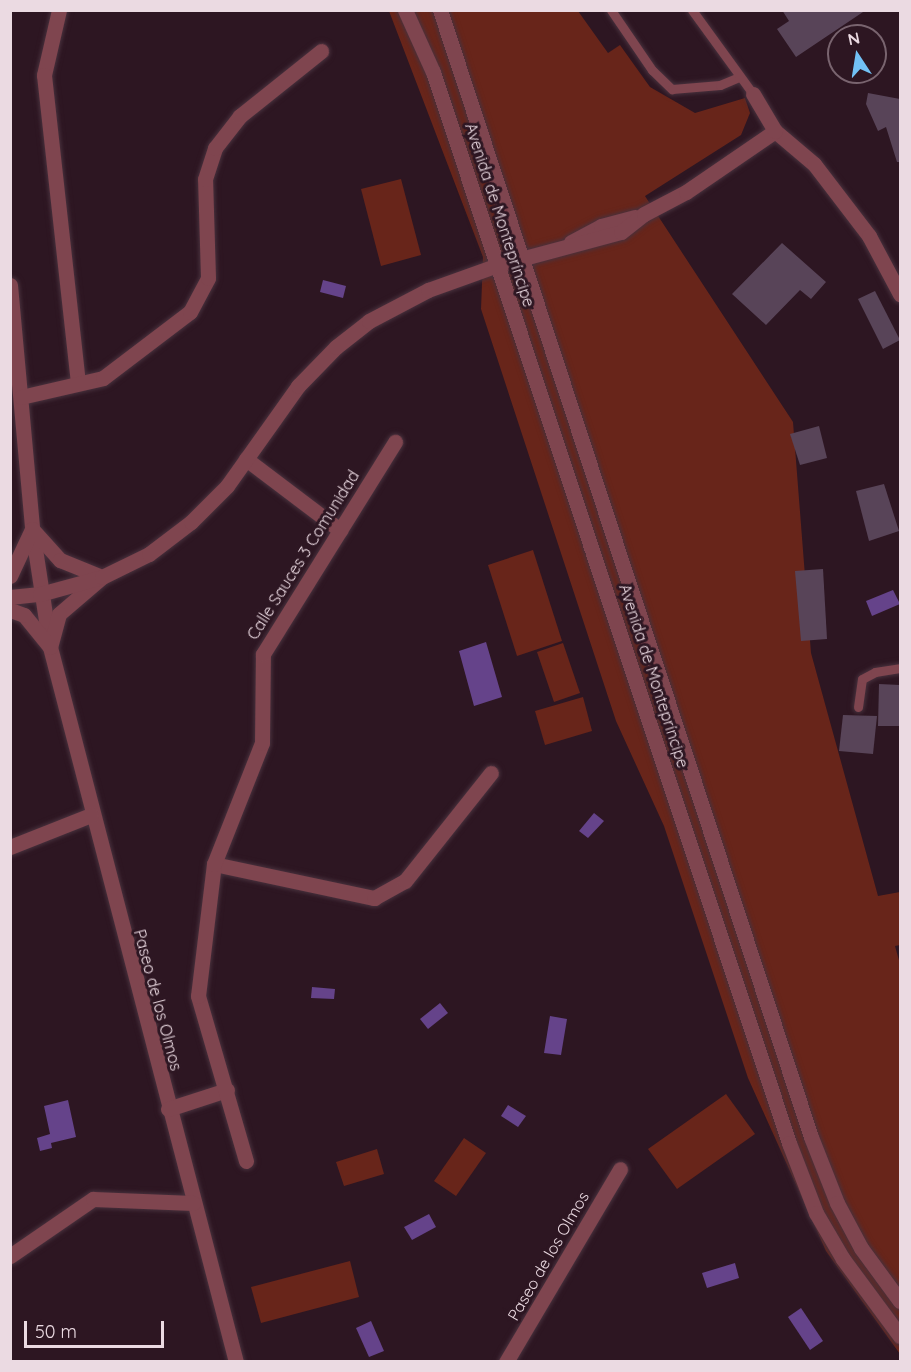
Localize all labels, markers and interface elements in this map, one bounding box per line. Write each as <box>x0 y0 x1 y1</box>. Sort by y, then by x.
north arrow <box>827 24 887 84</box>
text: N <box>846 27 861 49</box>
street label: Avenida de Montepríncipe <box>461 121 539 309</box>
street label: Calle Sauces 3 Comunidad <box>243 467 363 643</box>
street label: Avenida de Montepríncipe <box>615 582 693 770</box>
street label: Paseo de los Olmos <box>130 927 186 1073</box>
street label: Paseo de los Olmos <box>503 1188 593 1324</box>
scale bar <box>27 1309 166 1347</box>
text: 50 m <box>35 1320 77 1343</box>

